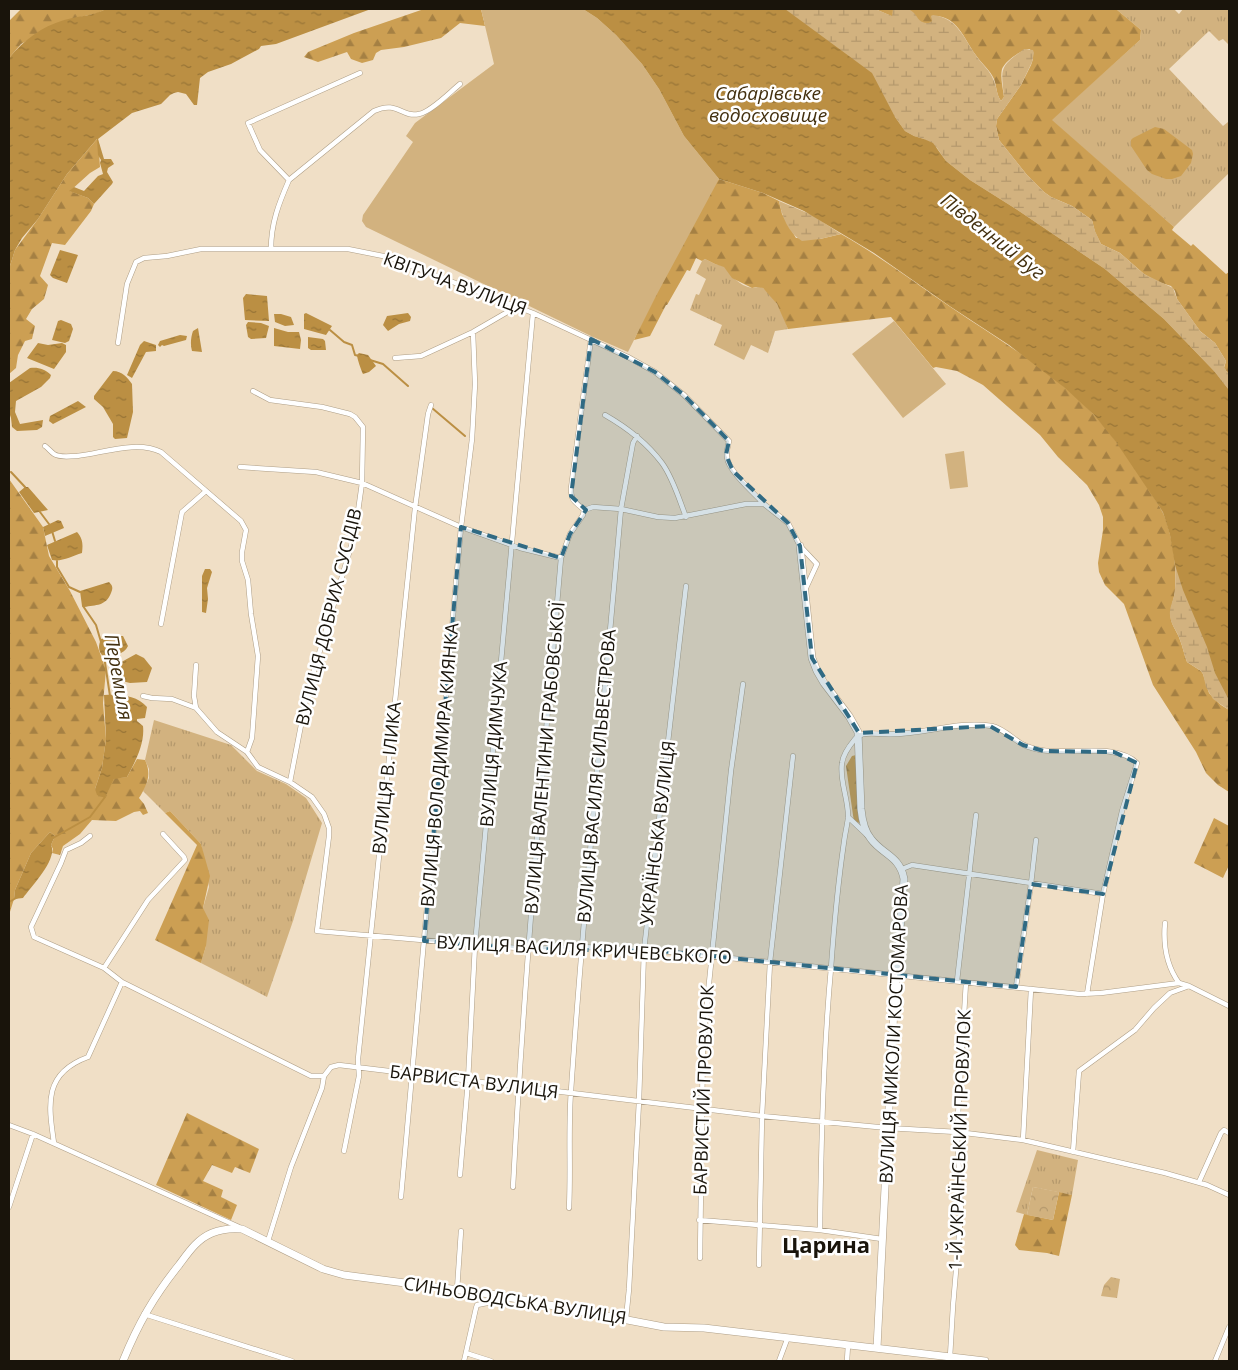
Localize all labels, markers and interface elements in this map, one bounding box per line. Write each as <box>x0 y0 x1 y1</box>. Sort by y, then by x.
water label: Сабарівське водосховище <box>709 80 827 128</box>
water label: Південний Буг <box>935 187 1051 285</box>
street label: КВІТУЧА ВУЛИЦЯ <box>380 246 530 320</box>
street label: ВУЛИЦЯ ДОБРИХ СУСІДІВ <box>289 506 367 728</box>
street label: ВУЛИЦЯ ВАЛЕНТИНИ ГРАБОВСЬКОЇ <box>518 600 570 915</box>
street label: ВУЛИЦЯ ВОЛОДИМИРА КИЯНКА <box>415 621 463 908</box>
street label: ВУЛИЦЯ ВАСИЛЯ СИЛЬВЕСТРОВА <box>571 627 621 924</box>
water label: Перемиля <box>99 632 139 722</box>
street label: ВУЛИЦЯ ДИМЧУКА <box>474 659 512 828</box>
street label: ВУЛИЦЯ В. ІЛИКА <box>366 700 406 855</box>
street label: УКРАЇНСЬКА ВУЛИЦЯ <box>634 739 680 927</box>
street label: ВУЛИЦЯ МИКОЛИ КОСТОМАРОВА <box>873 883 913 1184</box>
street label: ВУЛИЦЯ ВАСИЛЯ КРИЧЕВСЬКОГО <box>436 929 732 969</box>
street label: БАРВИСТИЙ ПРОВУЛОК <box>687 985 719 1195</box>
street label: 1-Й УКРАЇНСЬКИЙ ПРОВУЛОК <box>942 1009 976 1271</box>
street label: БАРВИСТА ВУЛИЦЯ <box>389 1059 560 1103</box>
district label: Царина <box>782 1229 870 1259</box>
street label: СИНЬОВОДСЬКА ВУЛИЦЯ <box>402 1271 628 1329</box>

